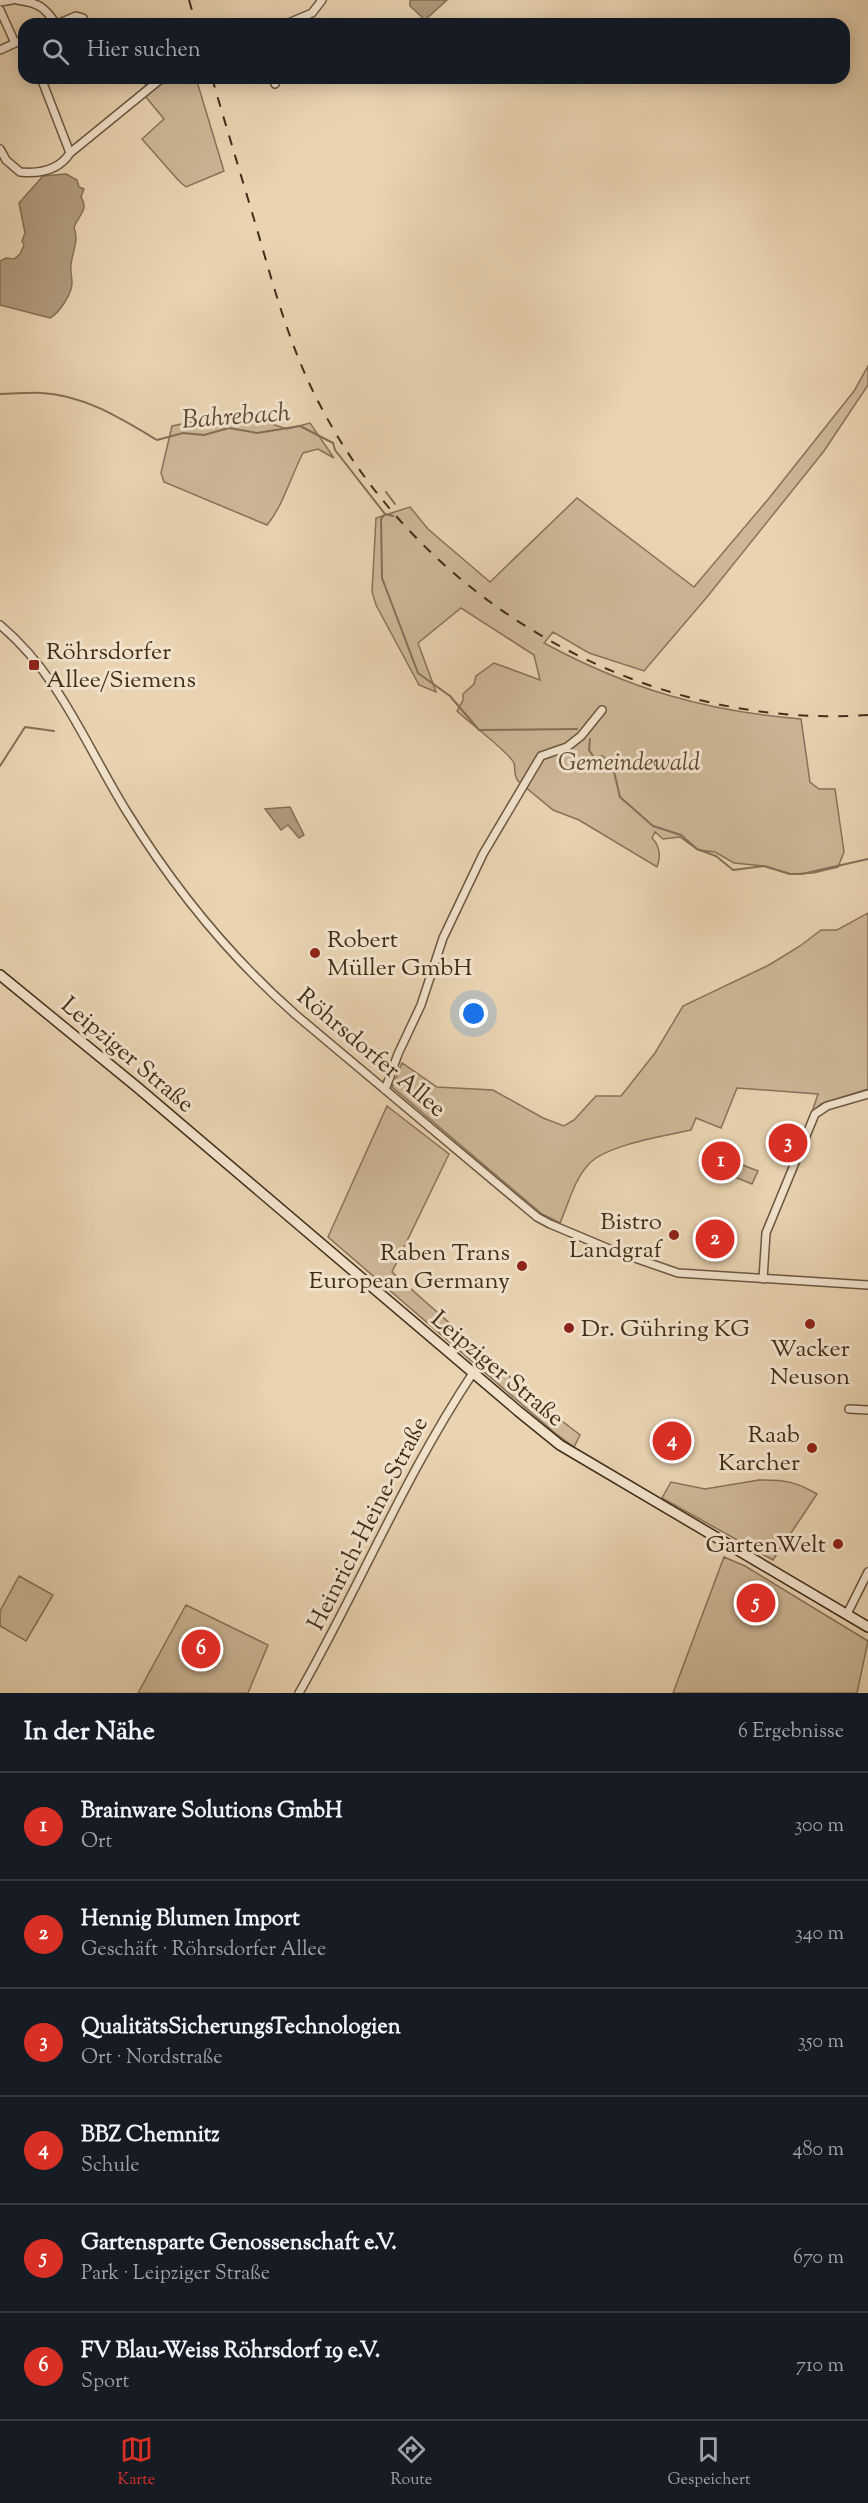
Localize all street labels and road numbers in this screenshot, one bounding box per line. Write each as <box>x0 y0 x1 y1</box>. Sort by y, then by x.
street label: Röhrsdorfer Allee <box>289 981 453 1126</box>
street label: Leipziger Straße <box>53 990 201 1122</box>
street label: Leipziger Straße <box>423 1304 571 1436</box>
street label: Heinrich-Heine-Straße <box>300 1411 438 1637</box>

